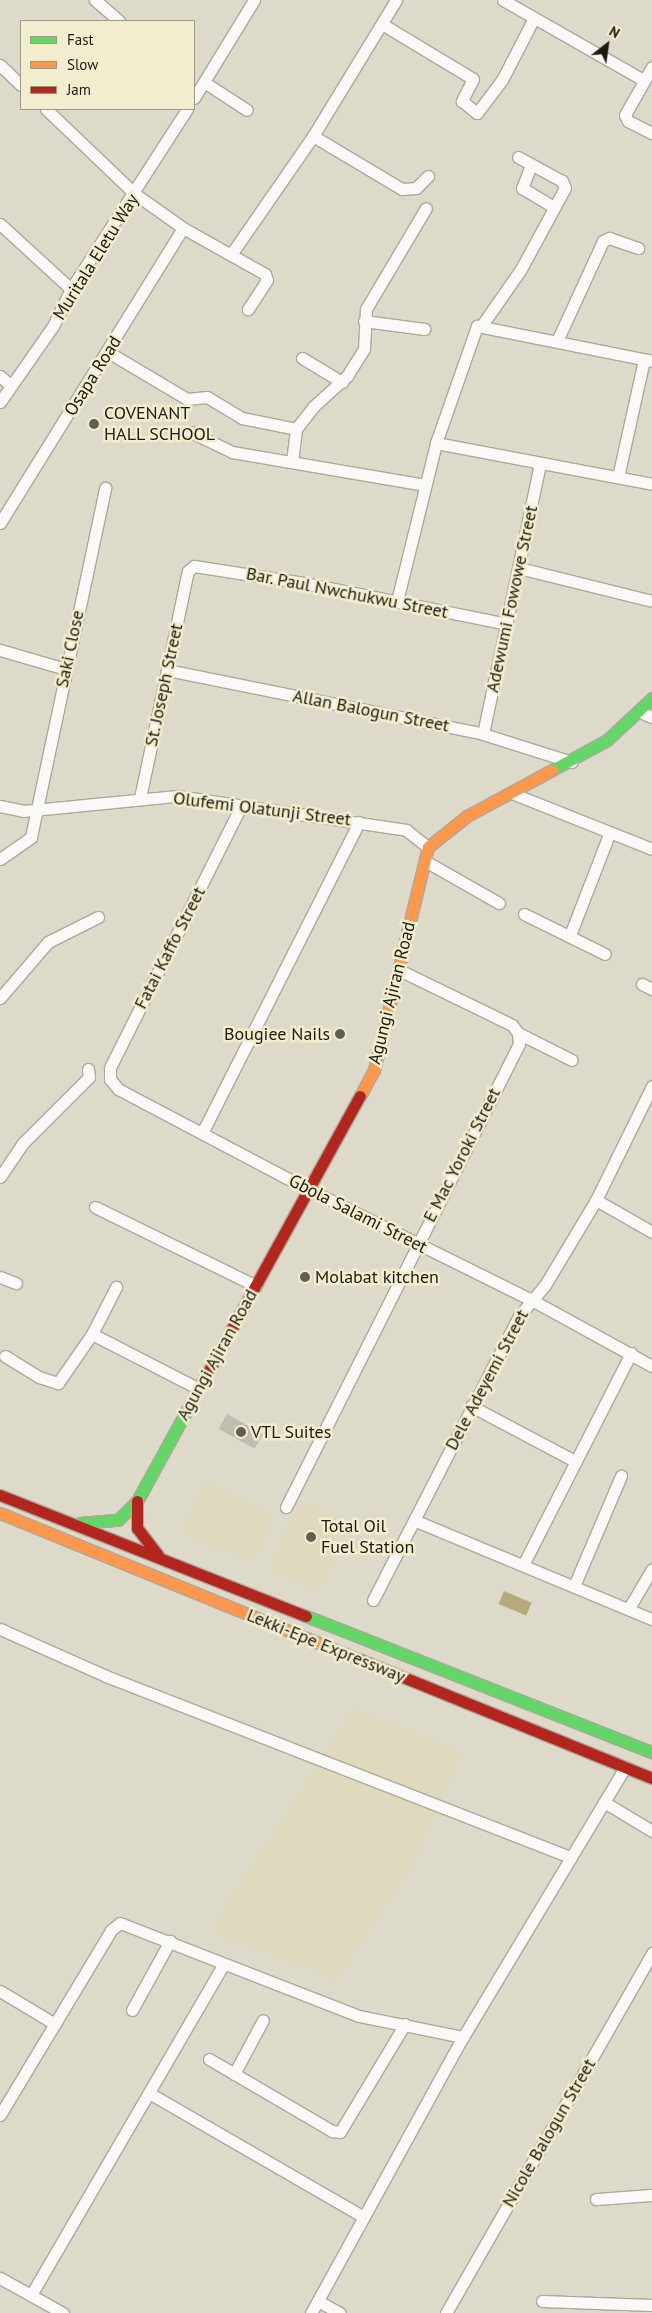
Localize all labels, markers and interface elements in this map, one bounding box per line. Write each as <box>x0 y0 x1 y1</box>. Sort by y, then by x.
legend <box>20 20 195 110</box>
north arrow <box>582 20 632 70</box>
text: N <box>606 22 623 42</box>
text: Fast <box>67 30 94 49</box>
text: Slow <box>67 55 98 74</box>
text: Jam <box>67 80 91 99</box>
street label: Muritala Eletu Way <box>48 190 144 324</box>
street label: Osapa Road <box>60 332 126 420</box>
place label: COVENANT HALL SCHOOL <box>104 403 216 446</box>
marker: COVENANT HALL SCHOOL <box>88 418 100 430</box>
street label: Adewumi Fowowe Street <box>482 504 542 694</box>
street label: Bar. Paul Nwchukwu Street <box>244 563 450 623</box>
street label: Saki Close <box>51 608 89 690</box>
street label: St. Joseph Street <box>140 621 188 749</box>
street label: Allan Balogun Street <box>291 685 451 737</box>
street label: Olufemi Olatunji Street <box>172 787 352 831</box>
street label: Fatai Kaffo Street <box>130 883 210 1013</box>
street label: Agungi Ajiran Road <box>364 919 420 1067</box>
place label: Bougiee Nails <box>224 1023 330 1045</box>
marker: Bougiee Nails <box>334 1028 346 1040</box>
street label: E Mac Yoroki Street <box>419 1084 505 1226</box>
street label: Gbola Salami Street <box>285 1170 431 1258</box>
place label: Molabat kitchen <box>315 1266 439 1288</box>
marker: Molabat kitchen <box>299 1271 311 1283</box>
street label: Agungi Ajiran Road <box>172 1286 262 1424</box>
street label: Dele Adeyemi Street <box>441 1306 533 1454</box>
place label: VTL Suites <box>251 1421 332 1443</box>
marker: VTL Suites <box>235 1426 247 1438</box>
place label: Total Oil Fuel Station <box>321 1516 414 1558</box>
marker: Total Oil Fuel Station <box>305 1531 317 1543</box>
street label: Lekki-Epe Expressway <box>244 1604 408 1688</box>
street label: Nicole Balogun Street <box>498 2055 600 2211</box>

